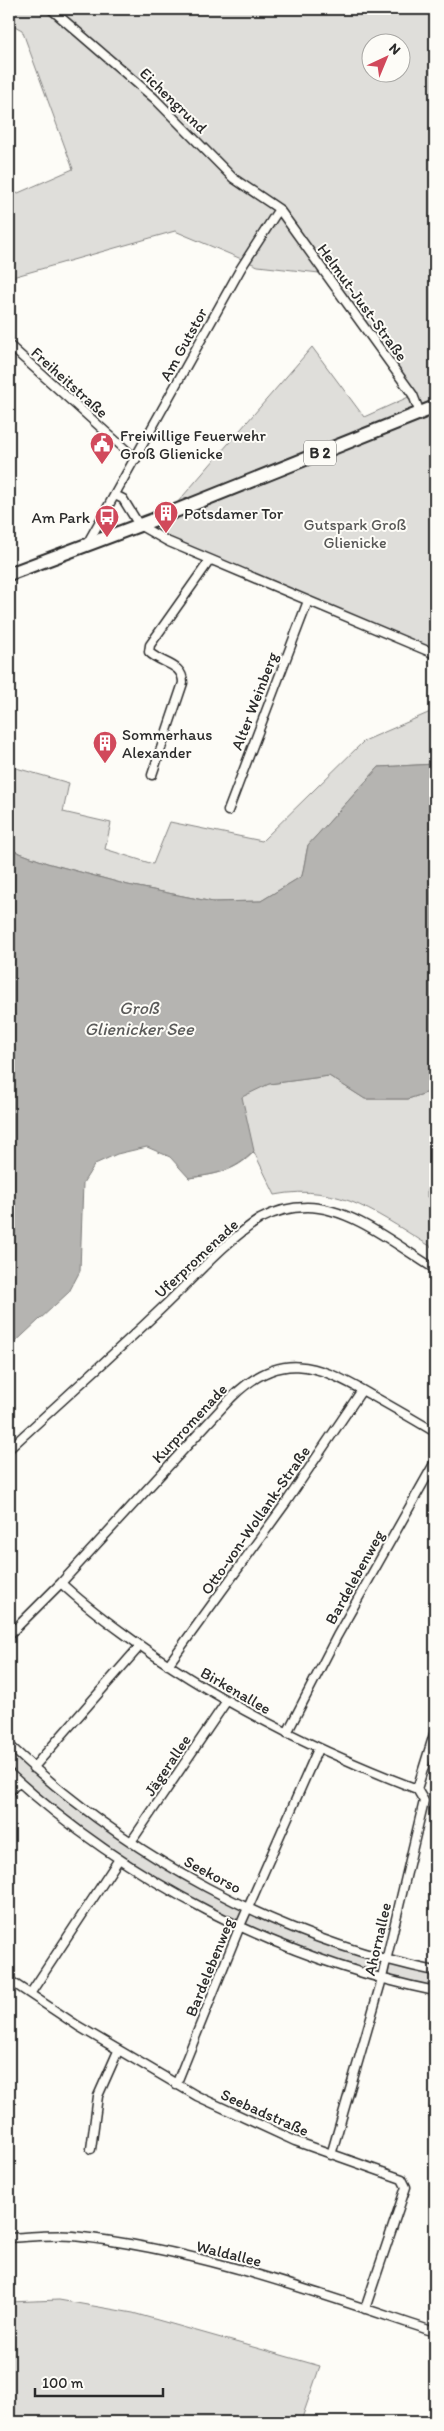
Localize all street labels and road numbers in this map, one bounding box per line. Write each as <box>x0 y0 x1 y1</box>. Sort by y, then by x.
street label: Eichengrund <box>136 64 211 137</box>
street label: Helmut-Just-Straße <box>314 240 412 365</box>
street label: Am Gutstor <box>156 304 211 384</box>
street label: Freiheitstraße <box>27 343 112 422</box>
road number: B 2 <box>304 440 336 466</box>
street label: Alter Weinberg <box>227 649 282 753</box>
street label: Uferpromenade <box>151 1215 242 1302</box>
street label: Kurpromenade <box>148 1380 231 1467</box>
street label: Otto-von-Wollank-Straße <box>197 1442 314 1598</box>
street label: Bardelebenweg <box>321 1526 388 1628</box>
street label: Birkenallee <box>197 1663 274 1718</box>
street label: Jägerallee <box>140 1731 195 1800</box>
street label: Seekorso <box>181 1851 245 1897</box>
street label: Ahornallee <box>360 1901 395 1978</box>
street label: Bardelebenweg <box>181 1914 238 2019</box>
street label: Seebadstraße <box>218 2085 312 2140</box>
street label: Waldallee <box>194 2236 264 2271</box>

